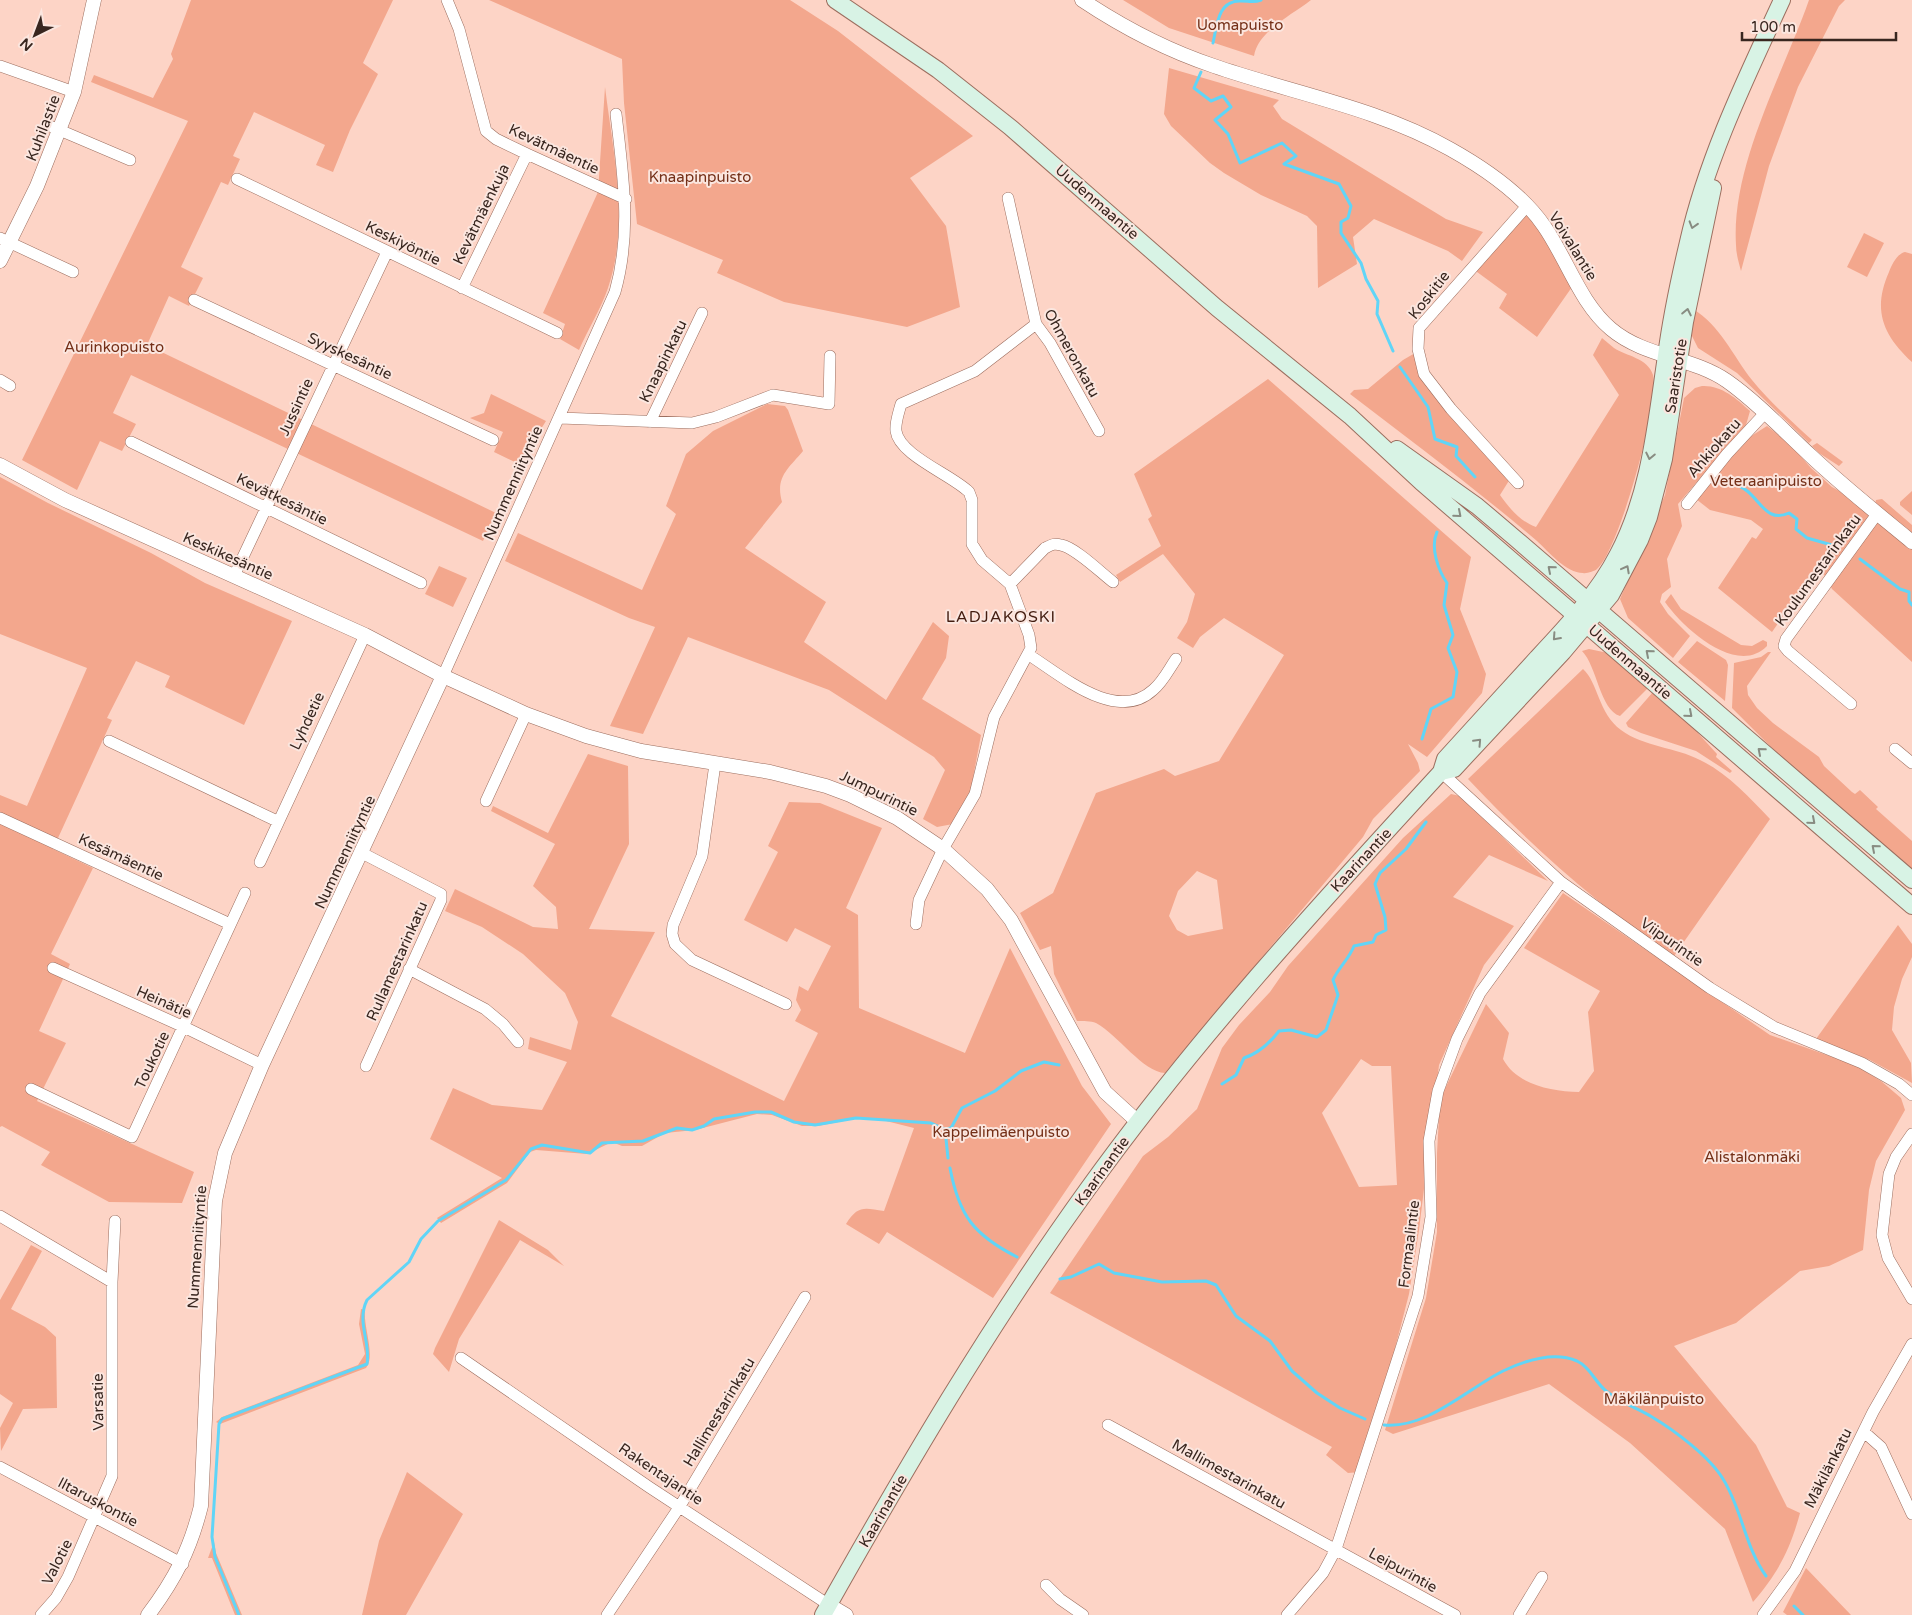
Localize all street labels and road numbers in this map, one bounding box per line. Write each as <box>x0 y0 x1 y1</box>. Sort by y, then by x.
street label: Kuhilastie <box>22 92 64 164</box>
street label: Kevätmäentie <box>506 120 602 178</box>
street label: Kevätmäenkuja <box>449 161 513 267</box>
street label: Uudenmaantie <box>1052 161 1142 243</box>
street label: Voivalantie <box>1545 208 1601 284</box>
street label: Keskiyöntie <box>362 217 444 269</box>
street label: Koskitie <box>1405 267 1453 323</box>
street label: Ohmeronkatu <box>1040 306 1104 400</box>
street label: Knaapinkatu <box>635 317 691 405</box>
street label: Syyskesäntie <box>305 329 395 383</box>
street label: Saaristotie <box>1661 337 1691 415</box>
street label: Jussintie <box>275 375 317 439</box>
street label: Ahkiokatu <box>1683 415 1745 481</box>
street label: Nummenniityntie <box>480 423 546 543</box>
street label: Kevätkesäntie <box>233 469 331 529</box>
street label: Koulumestarinkatu <box>1771 510 1865 630</box>
street label: Keskikesäntie <box>180 528 276 584</box>
street label: Uudenmaantie <box>1585 621 1675 703</box>
street label: Lyhdetie <box>286 689 328 753</box>
street label: Jumpurintie <box>837 766 921 820</box>
street label: Nummenniityntie <box>311 792 379 912</box>
street label: Kaarinantie <box>1327 824 1395 896</box>
street label: Kesämäentie <box>76 829 166 885</box>
street label: Rullamestarinkatu <box>363 898 431 1024</box>
street label: Viipurintie <box>1637 914 1707 970</box>
street label: Heinätie <box>134 982 194 1022</box>
street label: Toukotie <box>131 1028 173 1092</box>
street label: Kaarinantie <box>1071 1133 1133 1209</box>
street label: Nummenniityntie <box>184 1185 210 1309</box>
street label: Formaalintie <box>1395 1199 1423 1289</box>
street label: Hallimestarinkatu <box>679 1354 759 1470</box>
street label: Varsatie <box>89 1373 107 1431</box>
street label: Mäkilänkatu <box>1800 1425 1856 1511</box>
street label: Mallimestarinkatu <box>1169 1435 1289 1513</box>
street label: Rakentajantie <box>615 1439 707 1509</box>
street label: Kaarinantie <box>855 1471 911 1551</box>
street label: Iltaruskontie <box>55 1473 141 1531</box>
street label: Valotie <box>38 1536 76 1588</box>
street label: Leipurintie <box>1365 1544 1441 1596</box>

